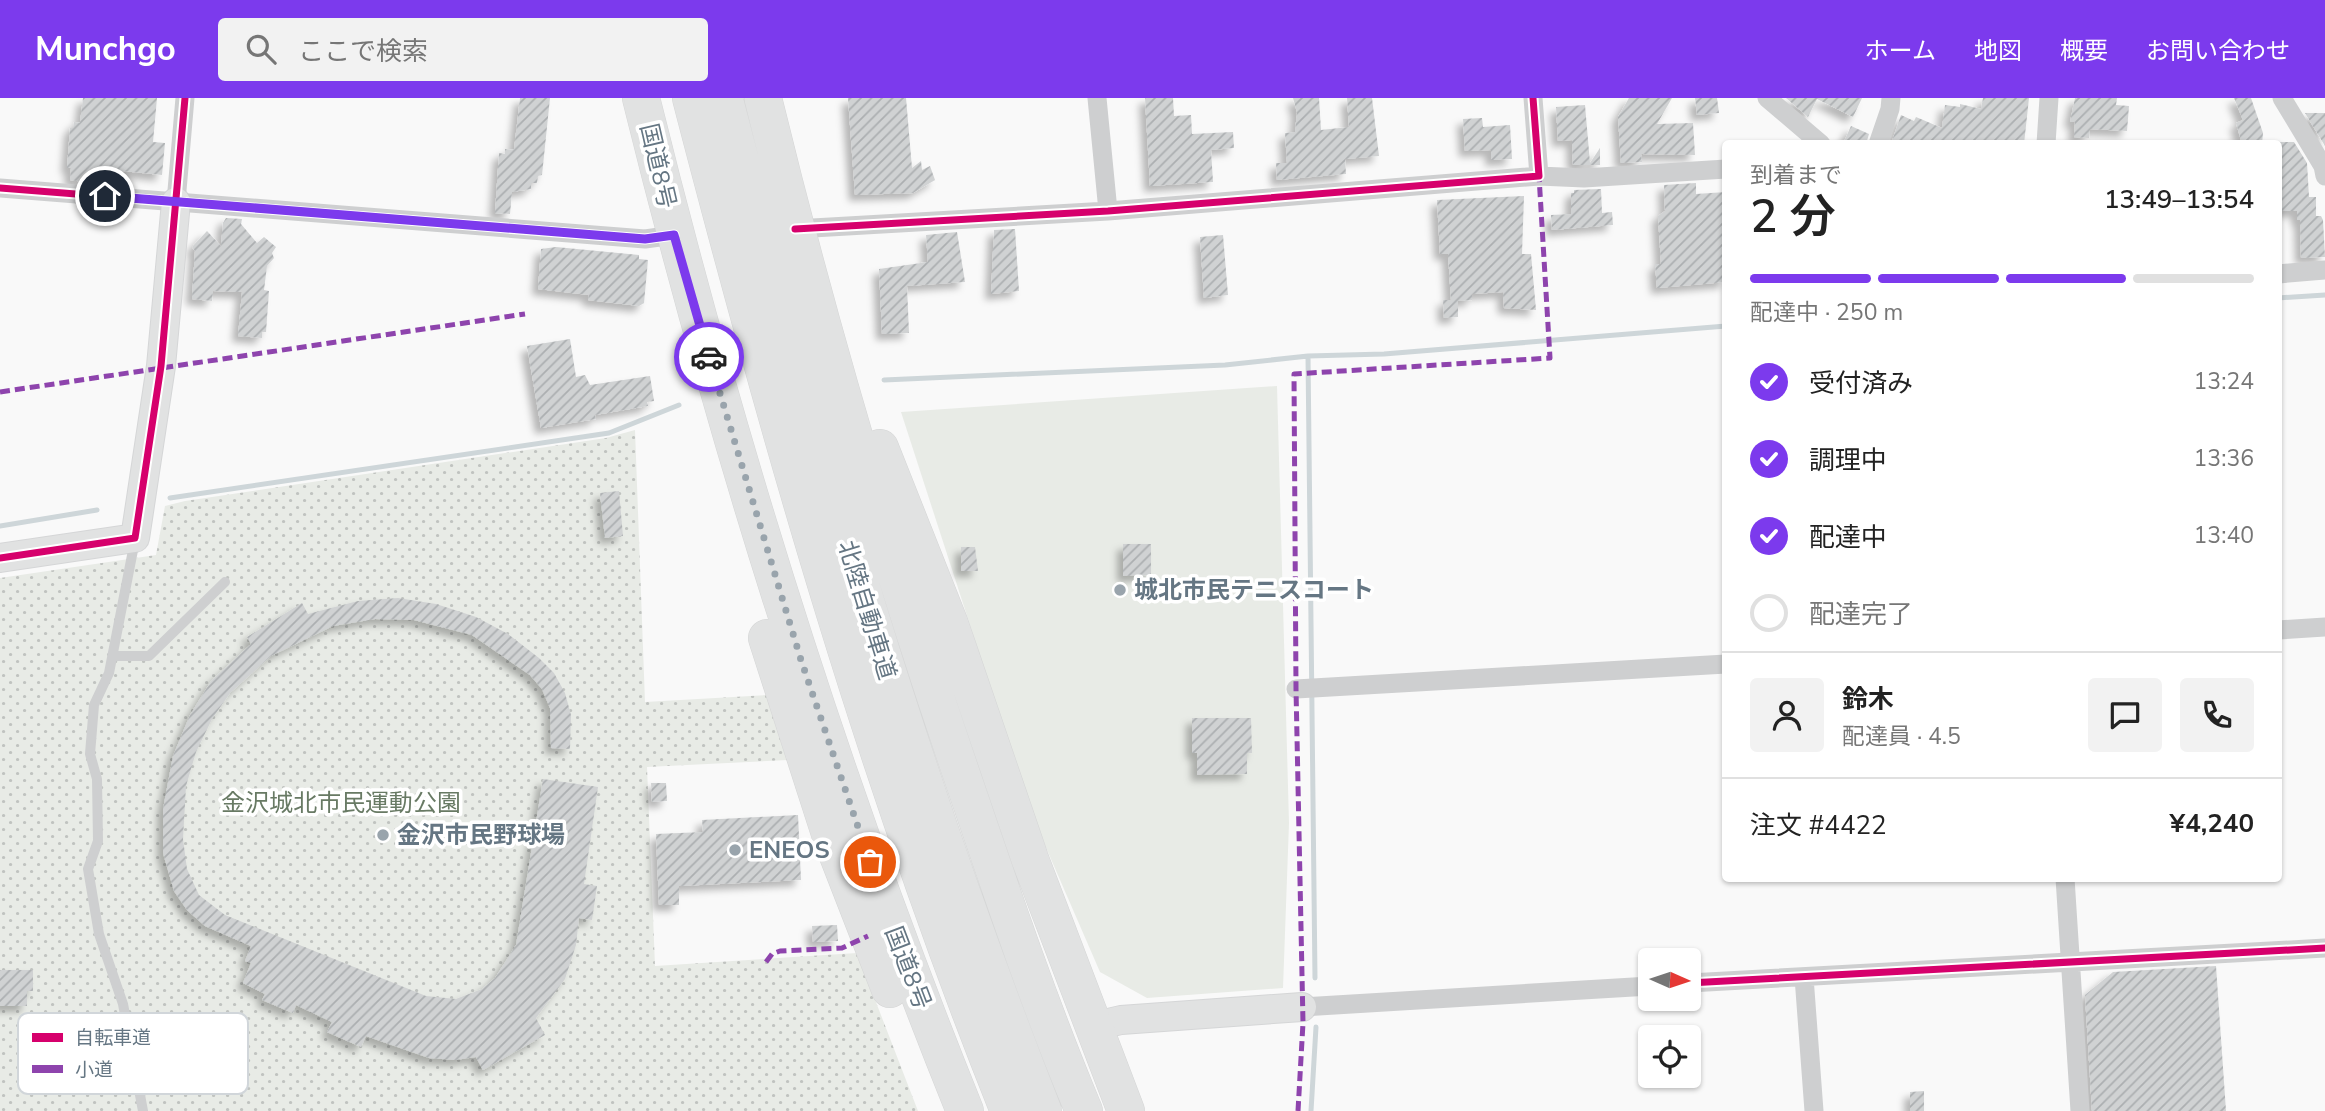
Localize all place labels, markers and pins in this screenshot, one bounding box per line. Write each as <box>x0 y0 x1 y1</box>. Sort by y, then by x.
pin <box>75 166 135 226</box>
place label: 城北市民テニスコート <box>1134 574 1374 606</box>
marker: 城北市民テニスコート <box>1112 582 1128 598</box>
place label: 金沢市民野球場 <box>397 819 565 851</box>
marker: 金沢市民野球場 <box>375 827 391 843</box>
pin <box>840 832 900 892</box>
place label: ENEOS <box>749 834 830 866</box>
marker: ENEOS <box>727 842 743 858</box>

